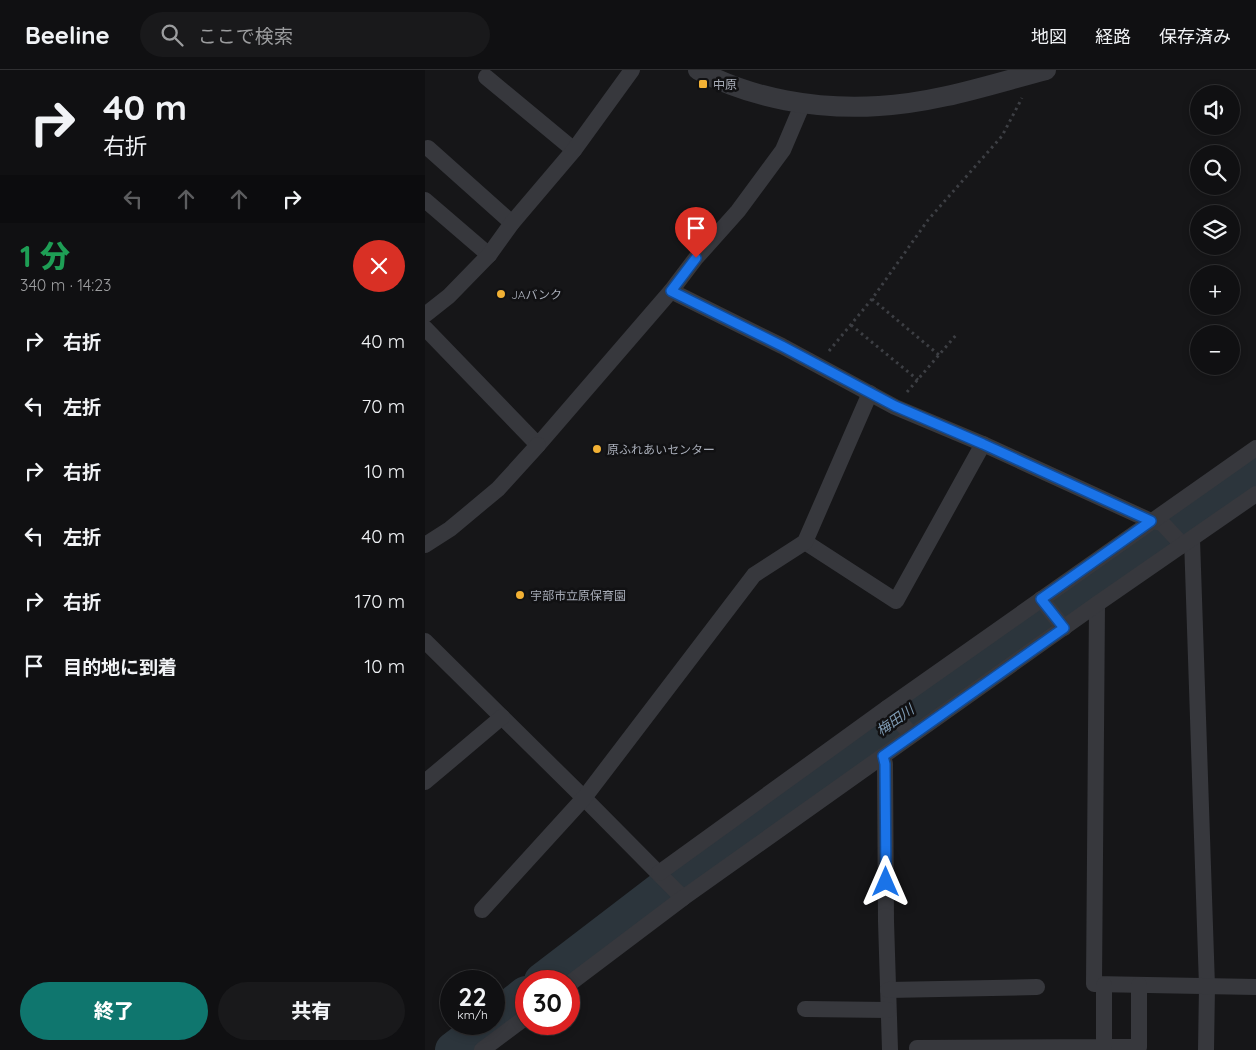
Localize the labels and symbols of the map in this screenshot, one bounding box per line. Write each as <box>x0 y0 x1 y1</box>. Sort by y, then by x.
place label: 中原 <box>713 77 737 92</box>
marker: 中原 <box>697 78 709 90</box>
pin <box>675 207 717 258</box>
place label: JAバンク <box>511 287 562 302</box>
marker: JAバンク <box>495 288 507 300</box>
place label: 原ふれあいセンター <box>607 442 715 457</box>
marker: 原ふれあいセンター <box>591 443 603 455</box>
place label: 宇部市立原保育園 <box>530 588 626 603</box>
marker: 宇部市立原保育園 <box>514 589 526 601</box>
water label: 梅田川 <box>873 699 919 739</box>
position arrow <box>859 855 911 907</box>
speed limit sign: 30 <box>515 970 580 1035</box>

